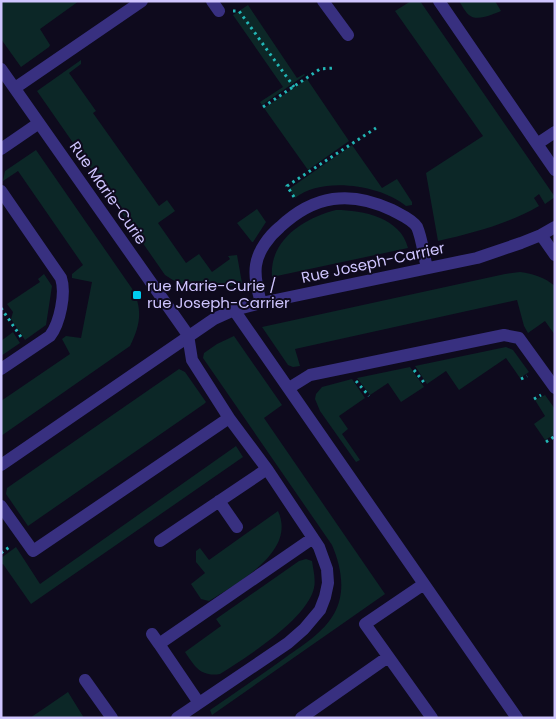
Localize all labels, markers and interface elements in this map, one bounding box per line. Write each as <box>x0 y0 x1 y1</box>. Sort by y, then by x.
street label: Rue Marie-Curie <box>65 137 152 249</box>
street label: Rue Joseph-Carrier <box>299 237 447 288</box>
place label: rue Marie-Curie / rue Joseph-Carrier <box>147 275 290 313</box>
marker: rue Marie-Curie / rue Joseph-Carrier <box>131 289 143 301</box>

